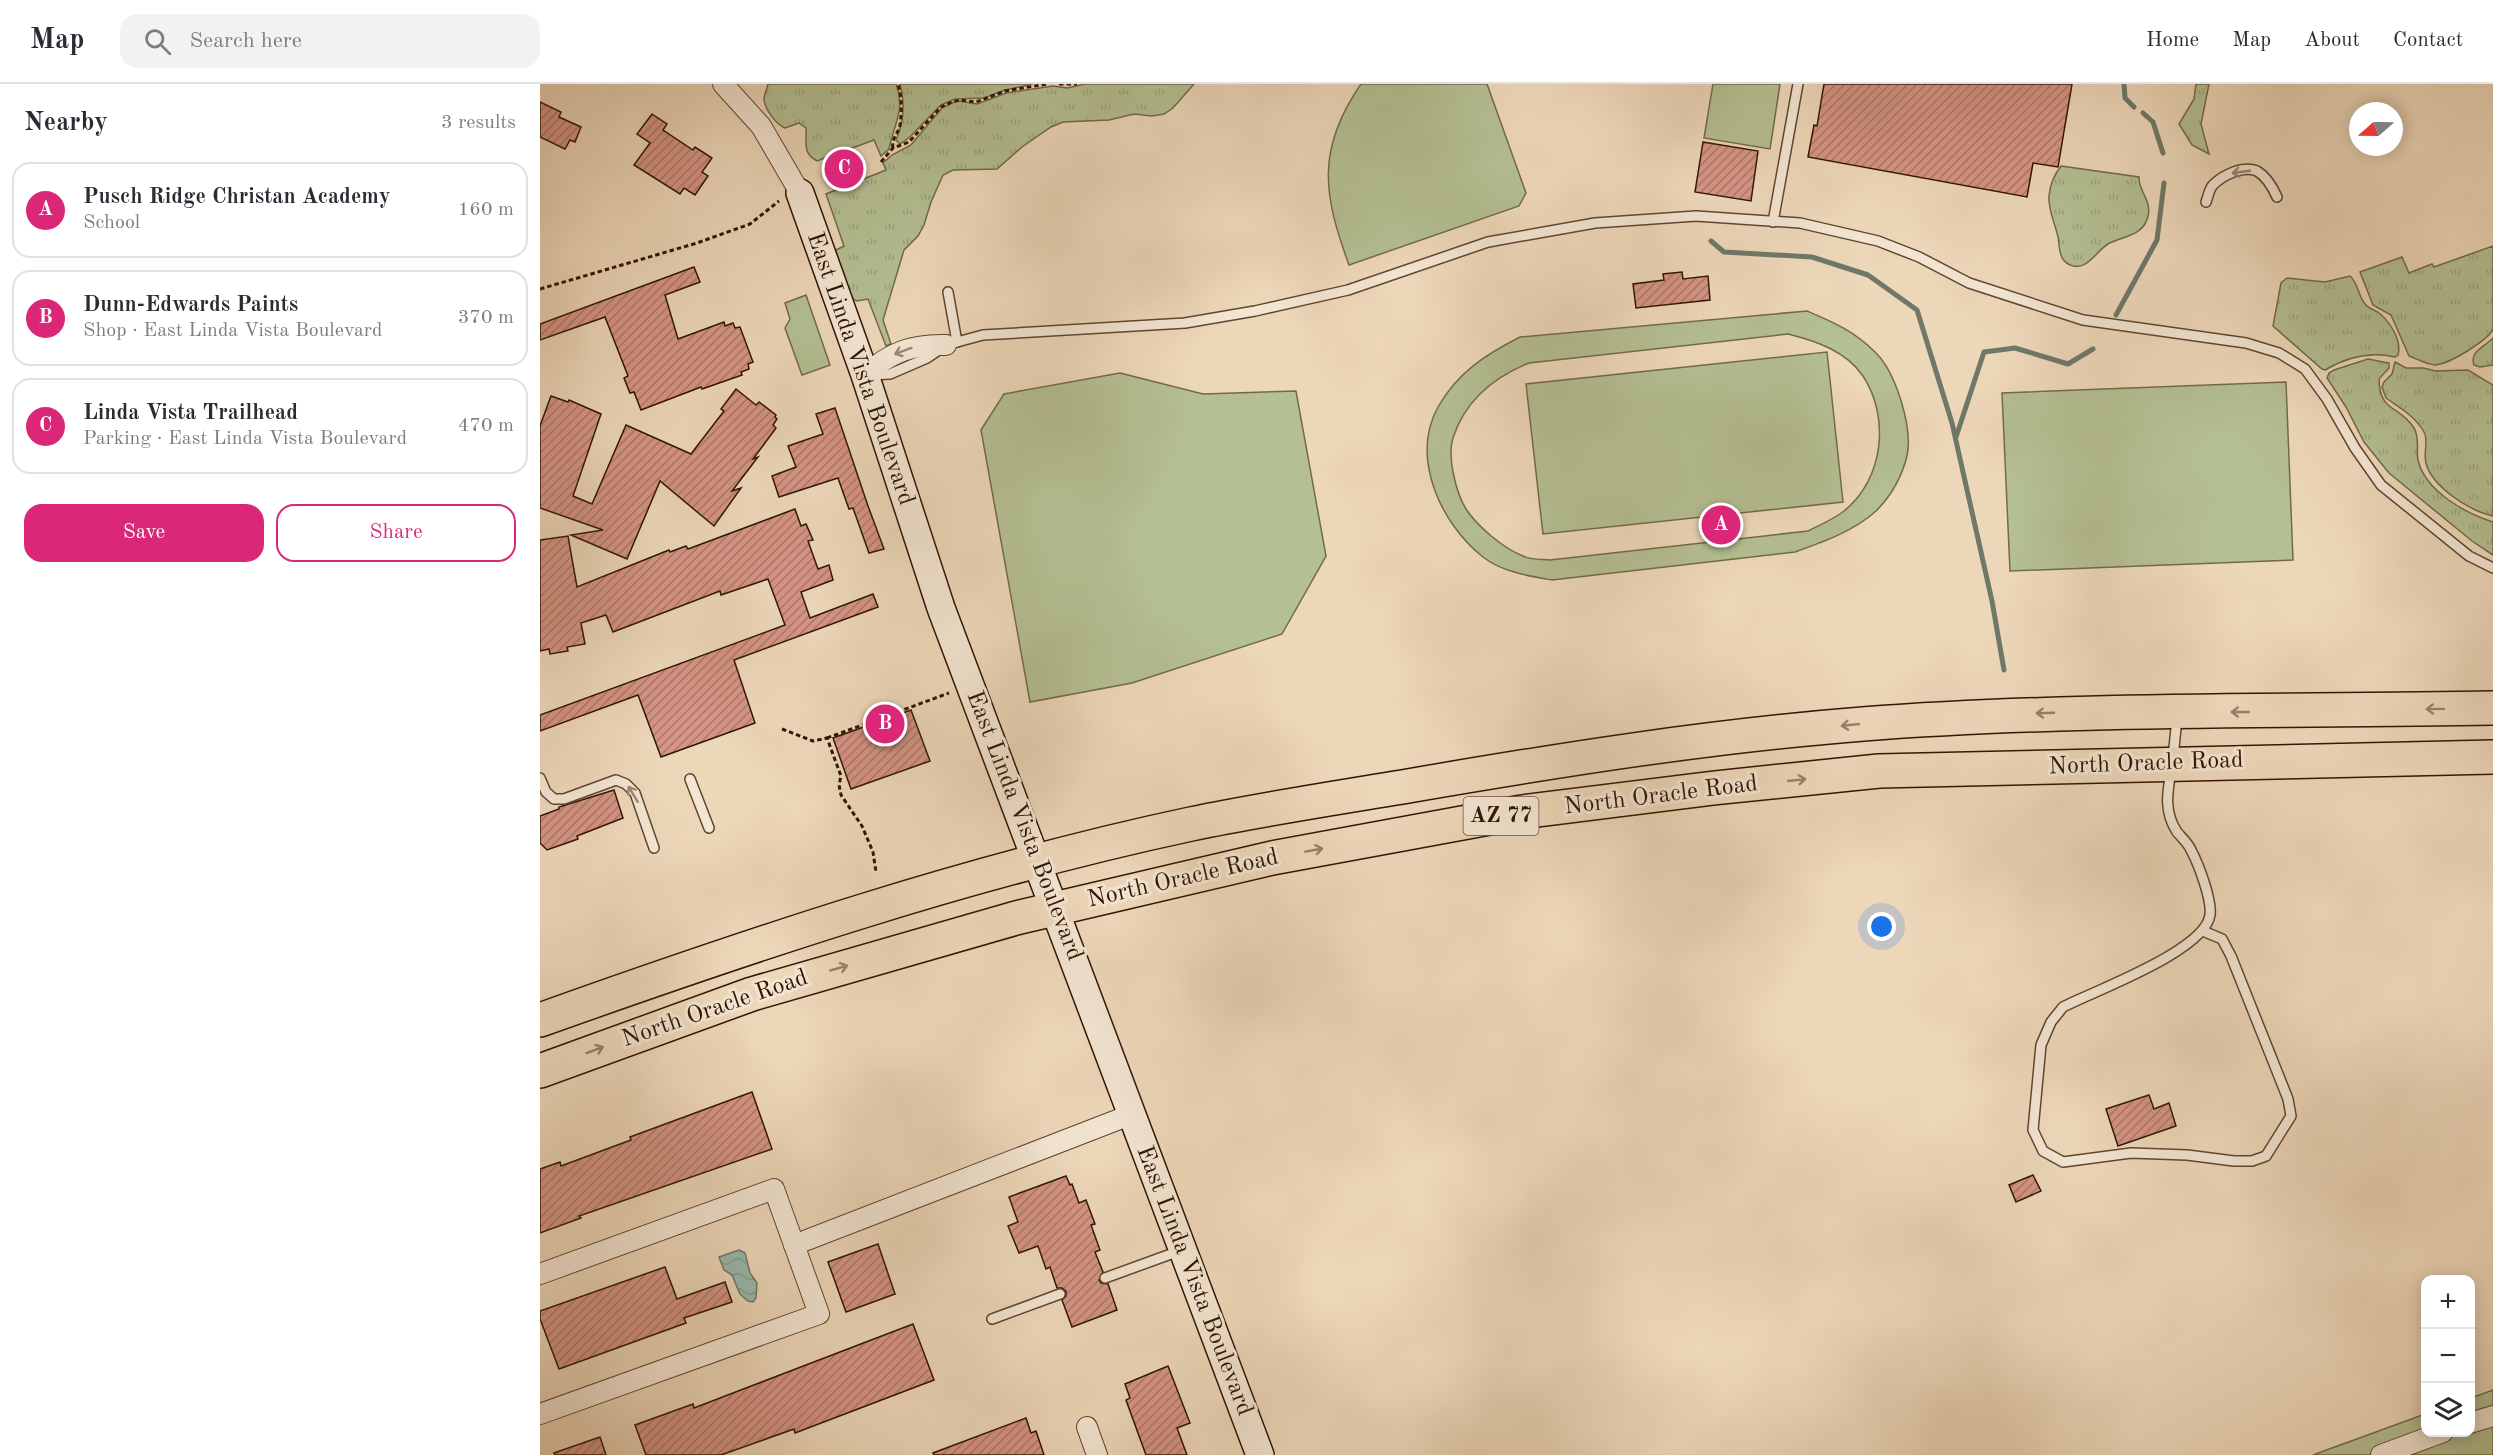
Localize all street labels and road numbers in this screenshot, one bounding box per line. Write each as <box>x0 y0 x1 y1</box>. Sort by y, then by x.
street label: East Linda Vista Boulevard <box>802 229 918 509</box>
street label: East Linda Vista Boulevard <box>961 688 1087 964</box>
street label: North Oracle Road <box>2048 749 2244 779</box>
street label: North Oracle Road <box>1563 772 1759 820</box>
road number: AZ 77 <box>1464 797 1538 835</box>
street label: North Oracle Road <box>1085 845 1281 913</box>
street label: North Oracle Road <box>619 966 811 1052</box>
street label: East Linda Vista Boulevard <box>1131 1143 1257 1419</box>

